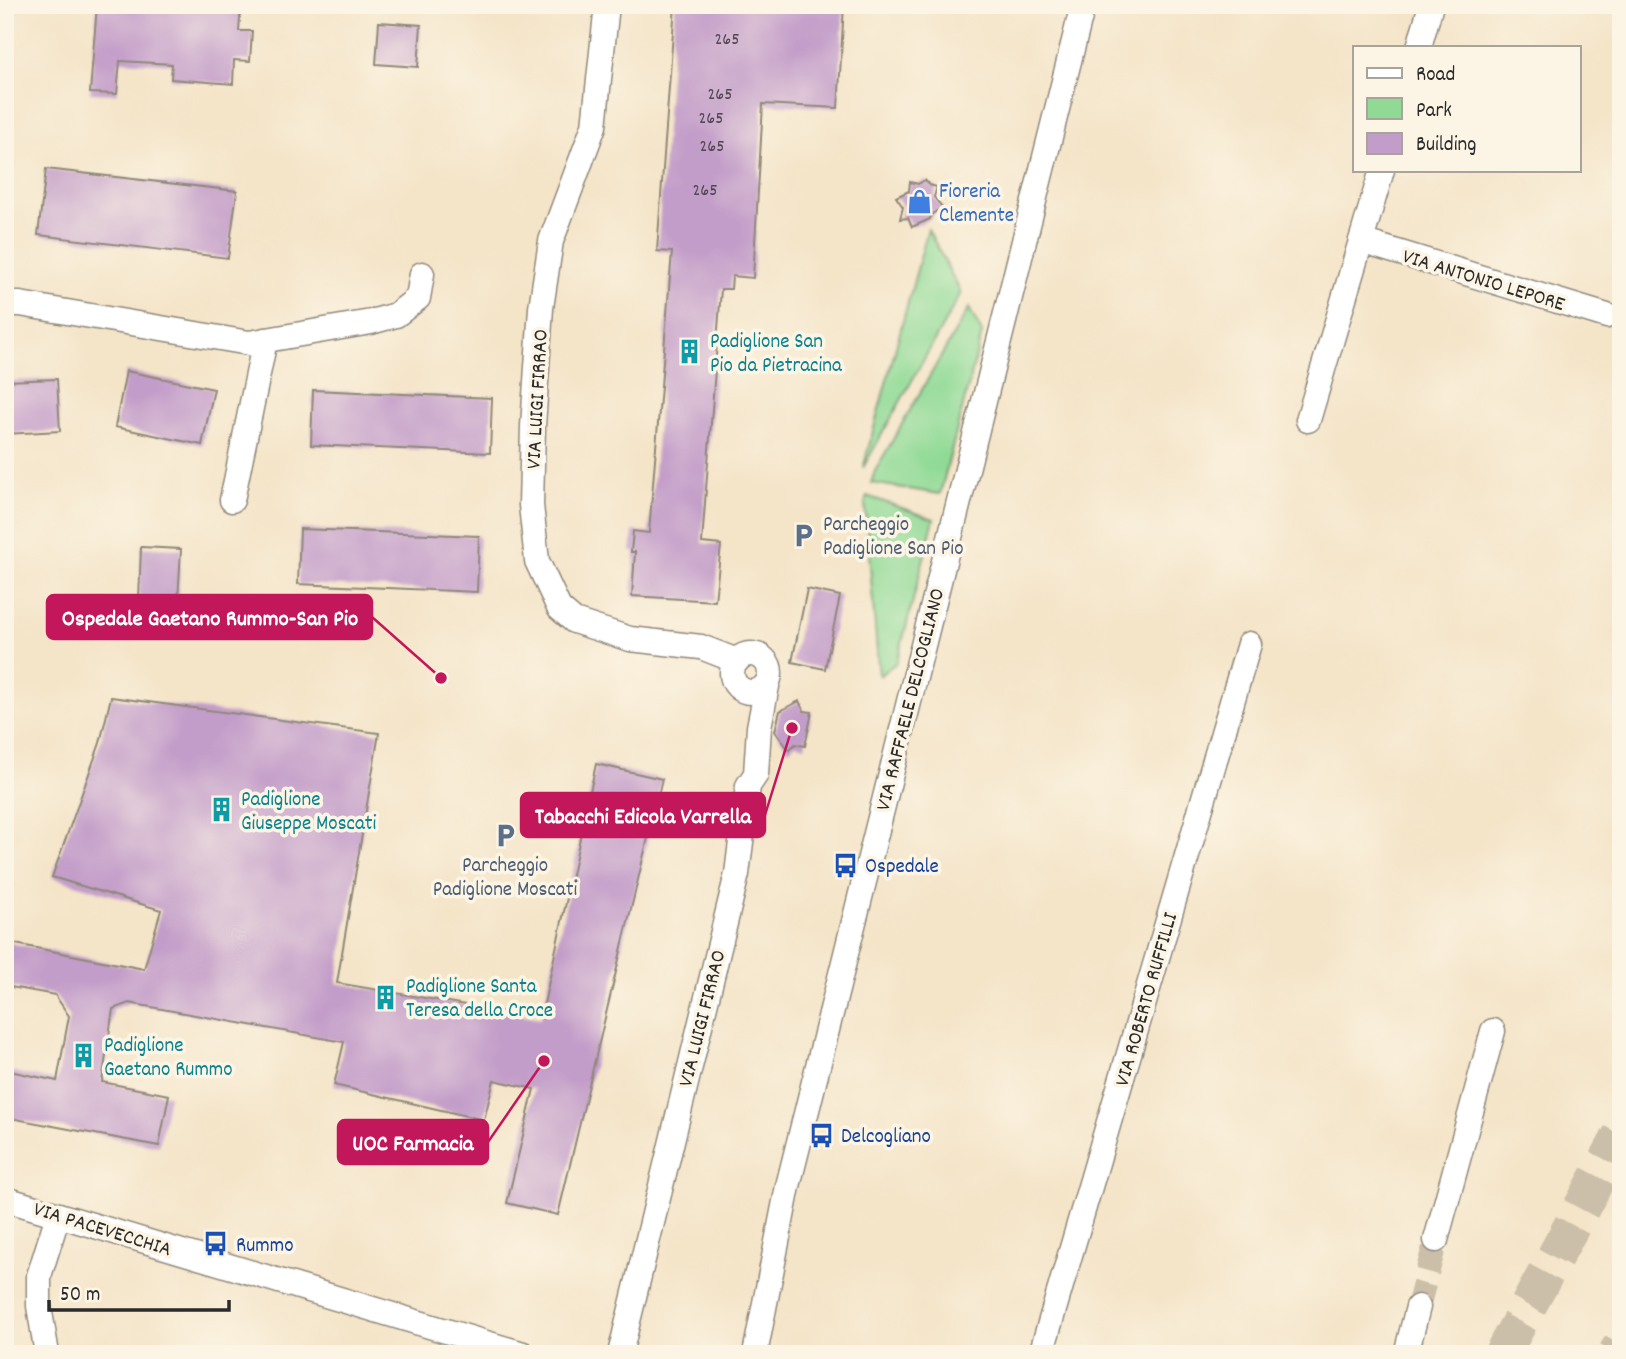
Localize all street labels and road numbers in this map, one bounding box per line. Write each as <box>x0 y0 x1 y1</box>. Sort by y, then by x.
street label: VIA ANTONIO LEPORE <box>1398 243 1568 321</box>
street label: VIA LUIGI FIRRAO <box>520 329 558 470</box>
street label: VIA RAFFAELE DELCOGLIANO <box>870 585 954 814</box>
street label: VIA ROBERTO RUFFILLI <box>1109 909 1187 1090</box>
street label: VIA LUIGI FIRRAO <box>672 947 735 1090</box>
street label: VIA PACEVECCHIA <box>29 1196 175 1266</box>

